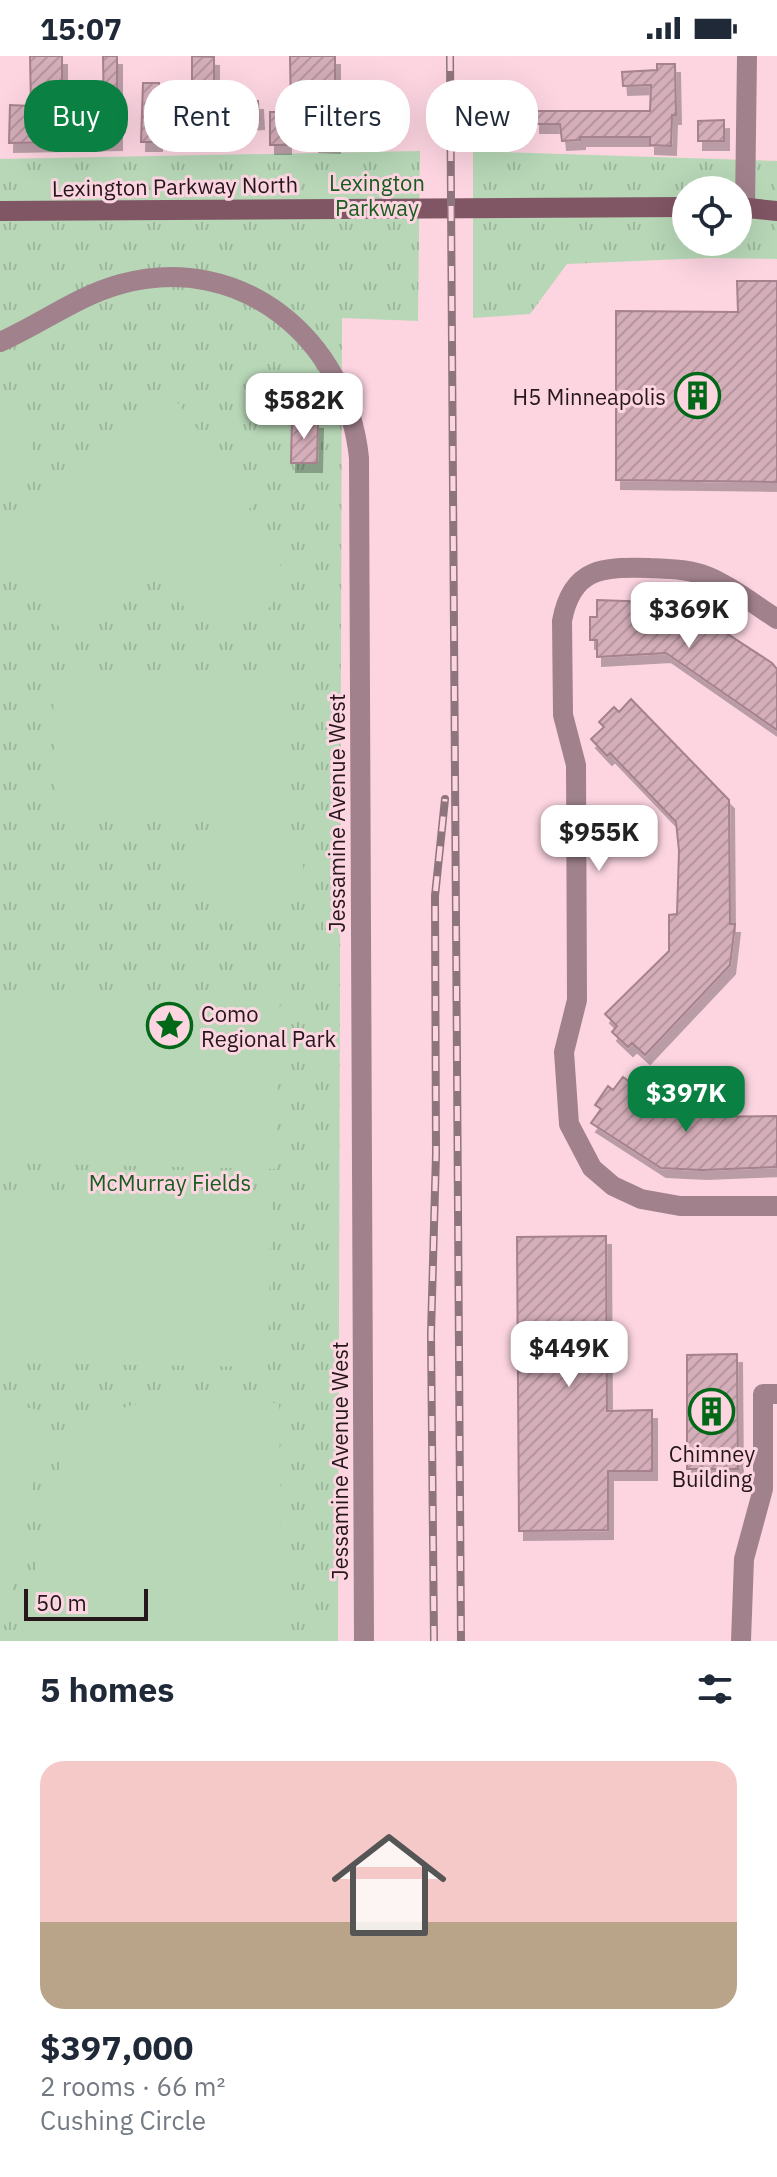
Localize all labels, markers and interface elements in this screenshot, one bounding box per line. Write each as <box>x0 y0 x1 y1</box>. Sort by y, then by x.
text: 15:07 <box>40 9 122 48</box>
chip: Buy <box>24 80 128 152</box>
chip: Rent <box>144 80 259 152</box>
chip: Filters <box>275 80 410 152</box>
chip: New <box>426 80 538 152</box>
park label: Lexington Parkway <box>329 168 425 222</box>
street label: Lexington Parkway North <box>52 169 298 203</box>
map controls <box>672 176 752 256</box>
button: locate <box>672 176 752 256</box>
building icon: H5 Minneapolis <box>673 372 721 420</box>
pin: $582K <box>248 373 360 441</box>
text: $582K <box>264 382 344 416</box>
place label: H5 Minneapolis <box>513 382 666 411</box>
pin: $369K <box>633 582 745 650</box>
text: $369K <box>649 591 729 625</box>
street label: Jessamine Avenue West <box>322 693 351 933</box>
pin: $955K <box>543 805 655 873</box>
text: $955K <box>559 814 639 848</box>
place label: Como Regional Park <box>201 999 337 1053</box>
place icon: Como Regional Park <box>146 1002 194 1050</box>
pin: $397K <box>630 1066 742 1134</box>
text: $397K <box>646 1075 726 1109</box>
park label: McMurray Fields <box>89 1168 251 1197</box>
pin: $449K <box>513 1321 625 1389</box>
text: $449K <box>529 1330 609 1364</box>
street label: Jessamine Avenue West <box>325 1341 354 1581</box>
building icon: Chimney Building <box>688 1388 736 1436</box>
place label: Chimney Building <box>669 1439 755 1493</box>
scale bar <box>24 1585 148 1621</box>
text: 50 m <box>36 1588 87 1617</box>
text: 5 homes <box>40 1667 175 1711</box>
icon: filters <box>693 1667 737 1711</box>
icon: home <box>317 1813 461 1957</box>
text: $397,000 <box>40 2025 193 2069</box>
text: 2 rooms · 66 m² <box>40 2069 225 2103</box>
text: Cushing Circle <box>40 2103 206 2137</box>

